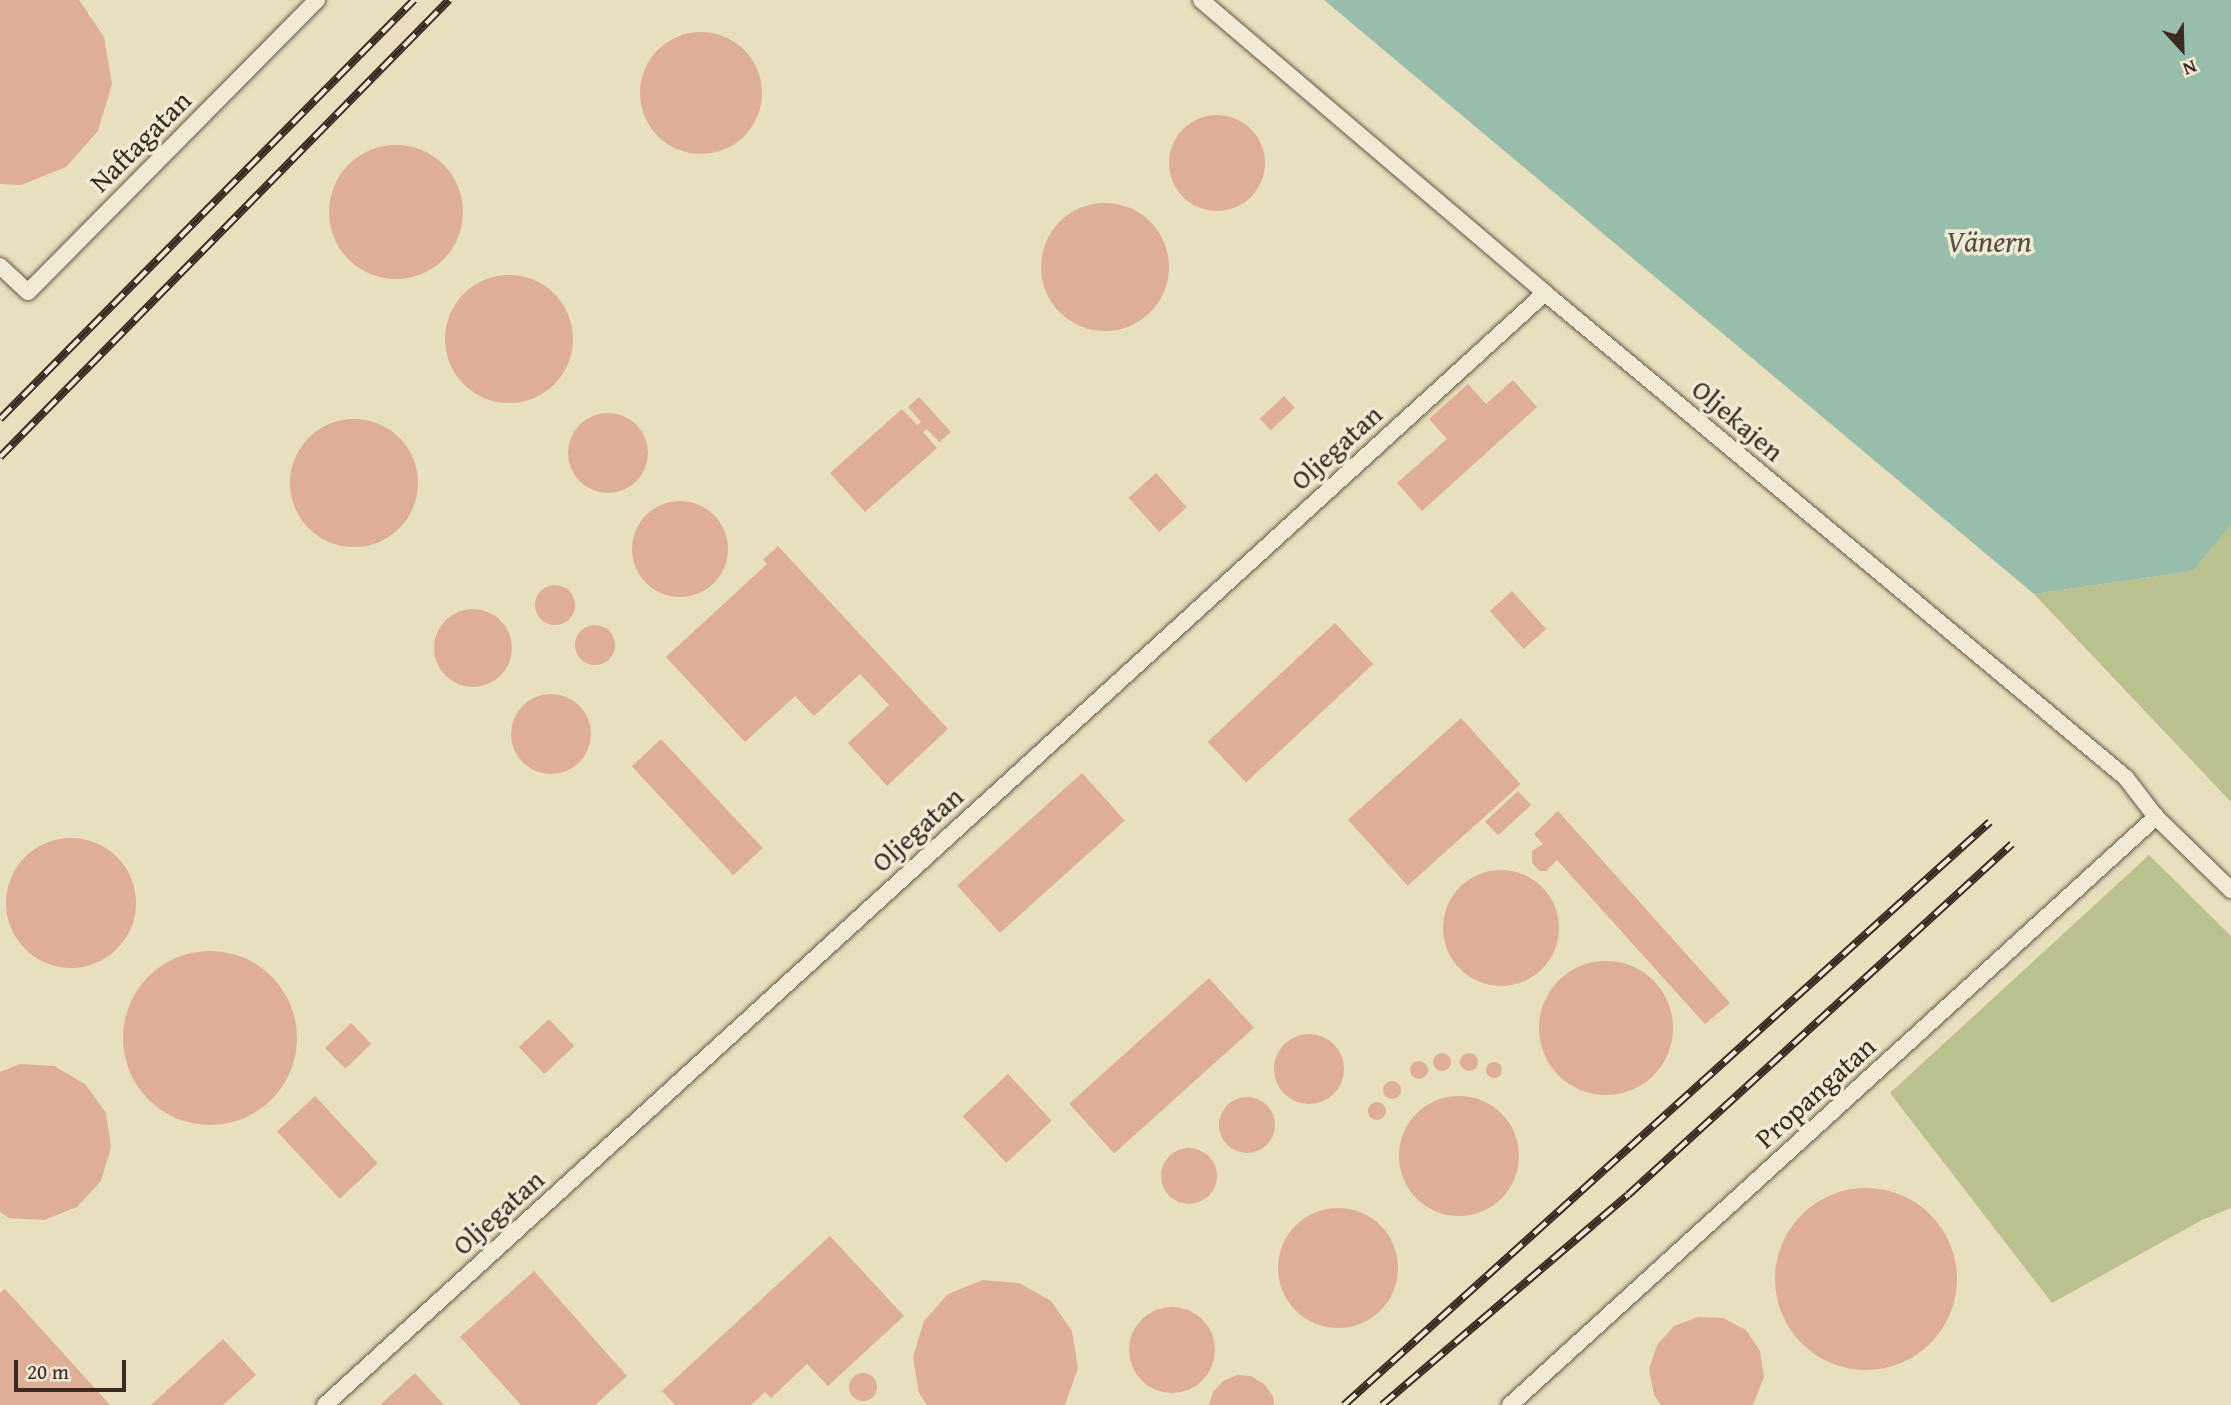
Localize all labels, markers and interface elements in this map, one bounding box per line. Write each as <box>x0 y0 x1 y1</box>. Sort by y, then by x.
north arrow <box>2147 14 2217 84</box>
text: N <box>2179 53 2201 84</box>
street label: Naftagatan <box>82 83 198 199</box>
water label: Vänern <box>1946 223 2032 259</box>
street label: Oljekajen <box>1685 372 1791 468</box>
street label: Oljegatan <box>1283 397 1389 497</box>
street label: Oljegatan <box>864 779 970 879</box>
street label: Propangatan <box>1748 1029 1882 1155</box>
street label: Oljegatan <box>445 1162 551 1262</box>
scale bar <box>18 1346 130 1390</box>
text: 20 m <box>27 1356 69 1387</box>

